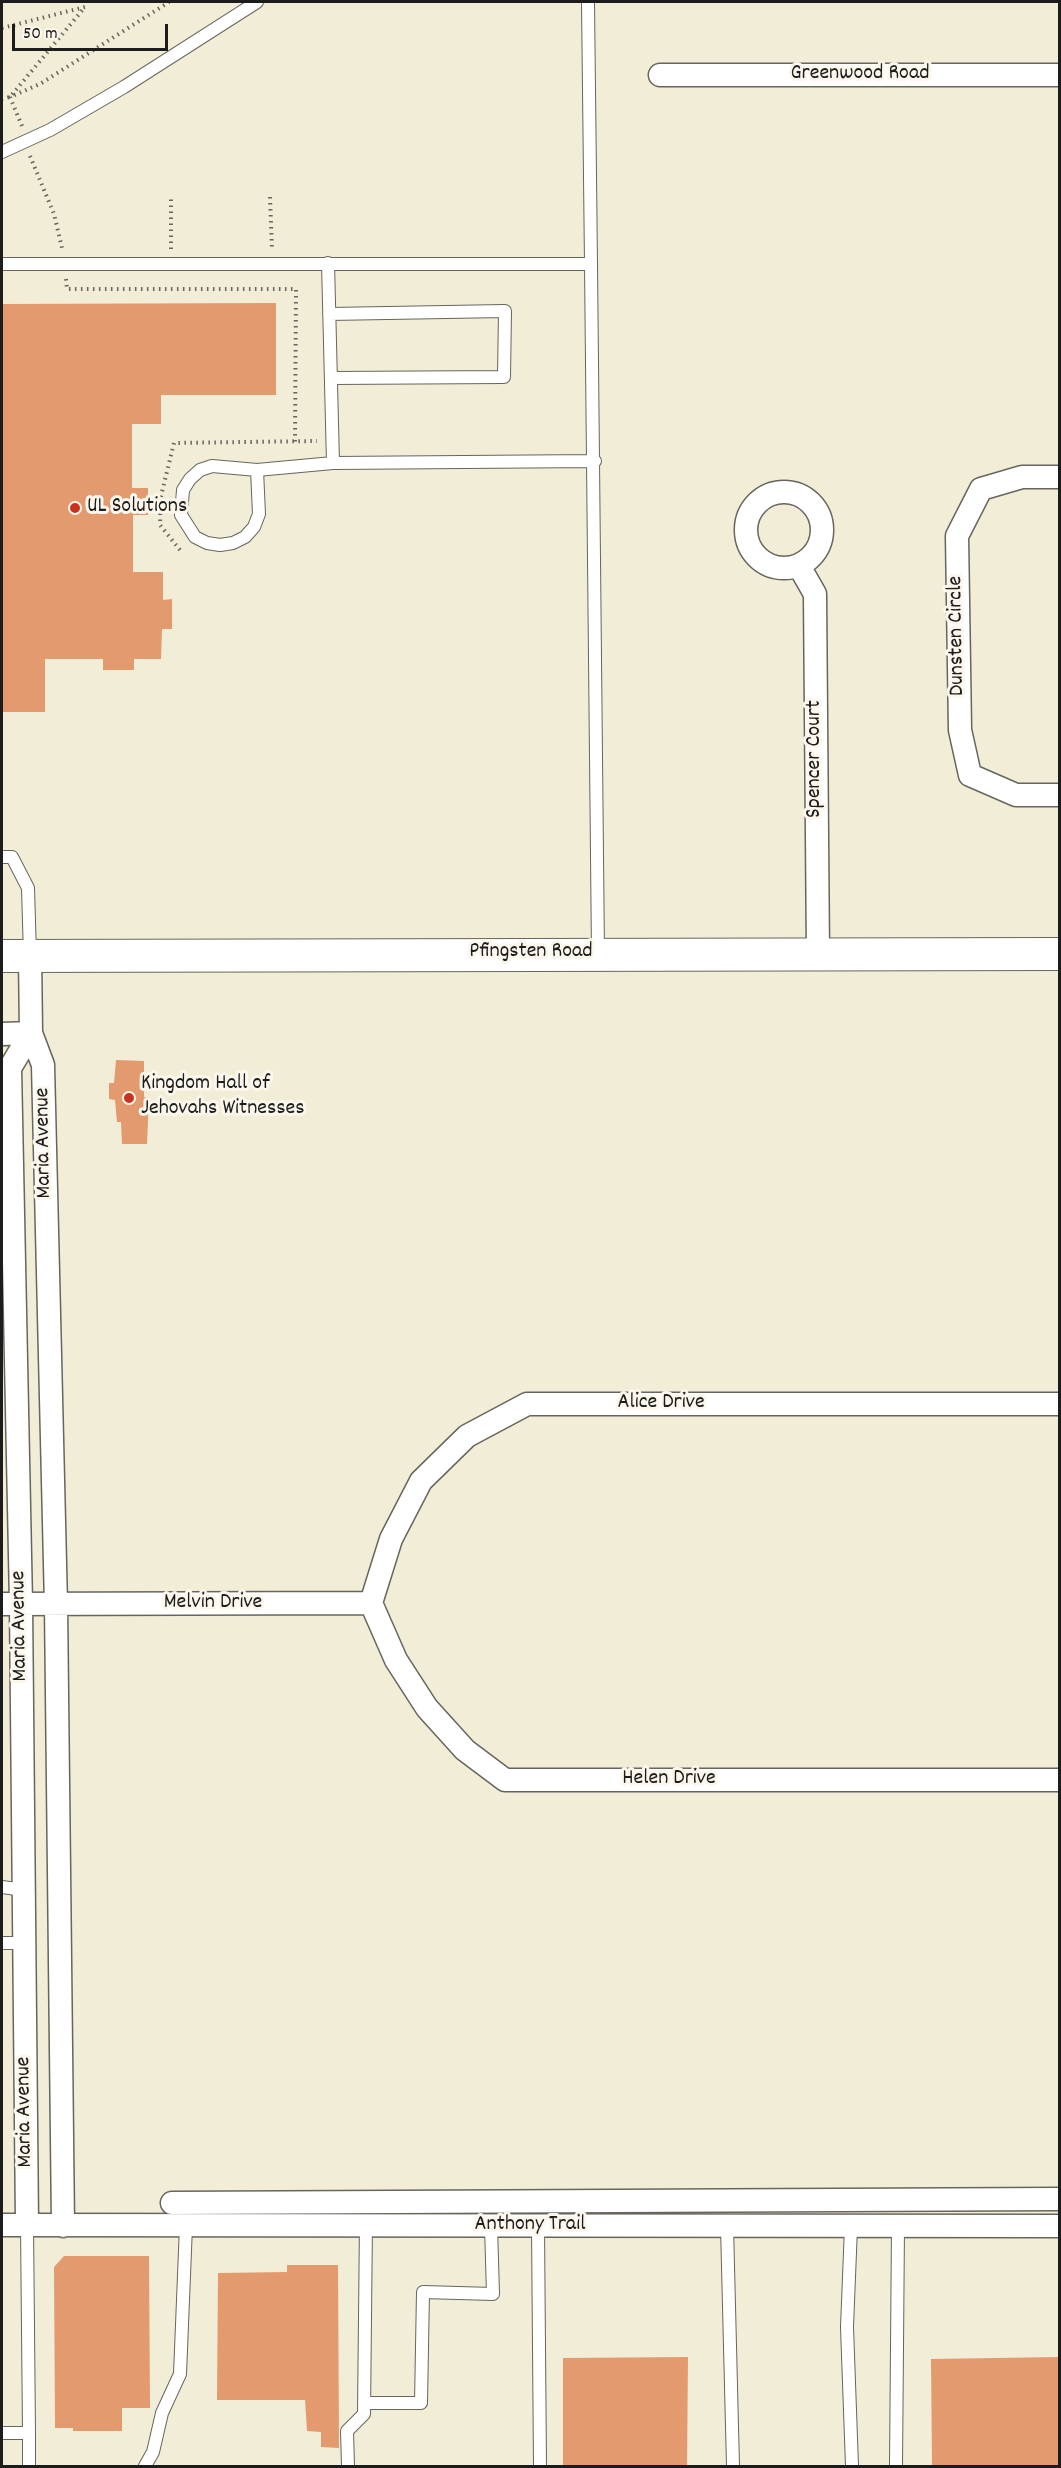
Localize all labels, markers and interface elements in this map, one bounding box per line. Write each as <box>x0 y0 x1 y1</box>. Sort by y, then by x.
scale bar <box>15 12 171 50</box>
text: 50 m <box>23 22 58 47</box>
street label: Greenwood Road <box>790 62 930 88</box>
place label: UL Solutions <box>87 495 187 521</box>
marker: UL Solutions <box>68 501 82 515</box>
street label: Dunsten Circle <box>944 576 972 696</box>
street label: Spencer Court <box>803 700 829 818</box>
street label: Pfingsten Road <box>469 940 593 966</box>
place label: Kingdom Hall of Jehovahs Witnesses <box>141 1072 305 1124</box>
street label: Maria Avenue <box>31 1087 59 1199</box>
marker: Kingdom Hall of Jehovahs Witnesses <box>122 1091 136 1105</box>
street label: Alice Drive <box>617 1391 705 1417</box>
street label: Maria Avenue <box>7 1570 35 1682</box>
street label: Melvin Drive <box>164 1591 262 1617</box>
street label: Helen Drive <box>622 1767 716 1793</box>
street label: Maria Avenue <box>12 2056 40 2168</box>
street label: Anthony Trail <box>475 2213 585 2239</box>

